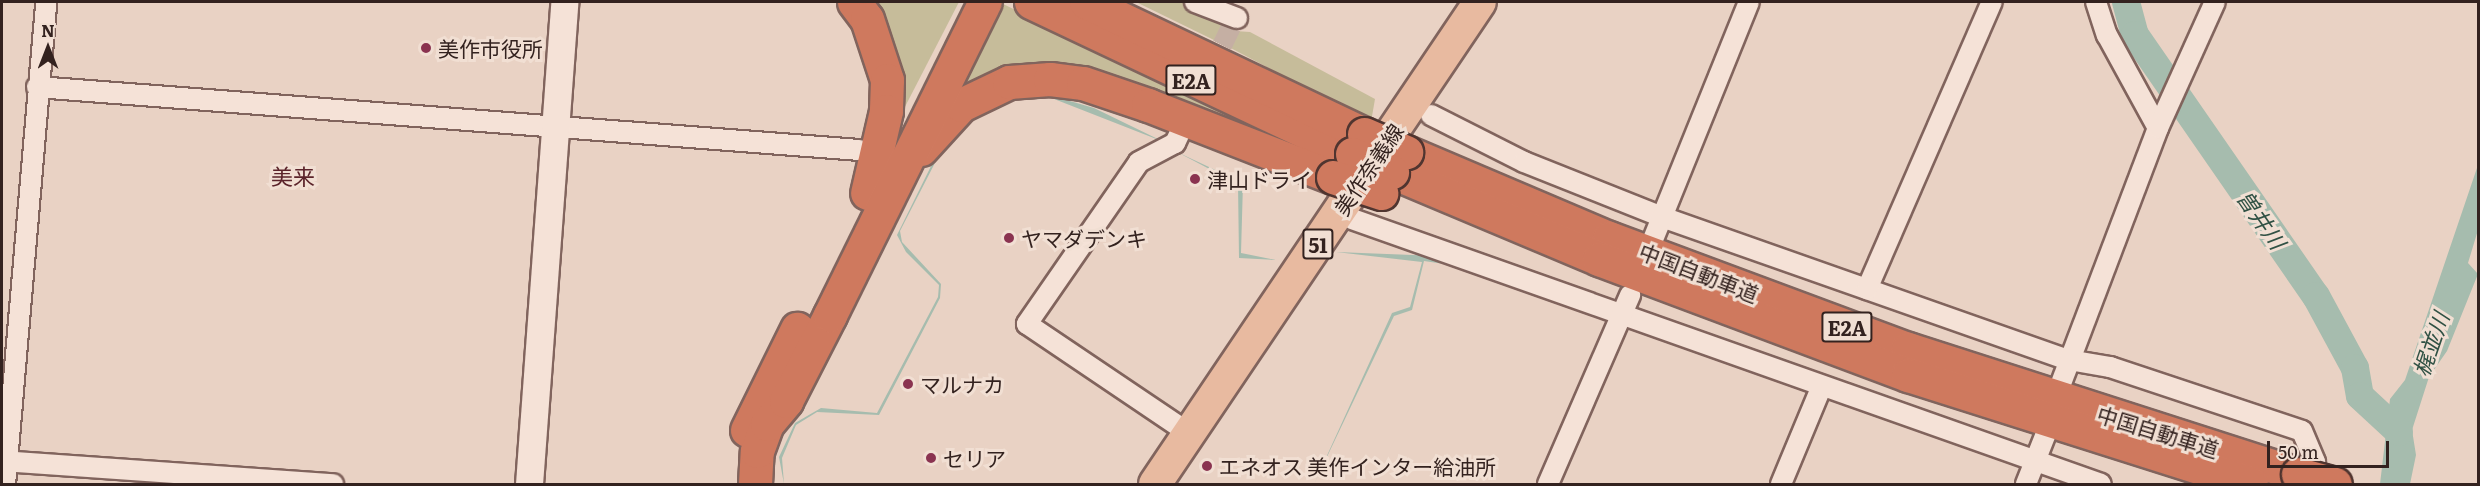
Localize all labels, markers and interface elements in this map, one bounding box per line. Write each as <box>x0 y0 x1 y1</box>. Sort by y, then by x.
north arrow <box>18 18 78 78</box>
text: N <box>41 18 55 42</box>
place label: 美作市役所 <box>438 35 543 61</box>
marker: 美作市役所 <box>419 41 433 55</box>
road number: E2A <box>1164 63 1218 97</box>
street label: 美作奈義線 <box>1328 118 1408 220</box>
district label: 美来 <box>271 163 315 189</box>
place label: 津山ドライ <box>1207 166 1312 192</box>
marker: 津山ドライ <box>1188 172 1202 186</box>
water label: 曽井川 <box>2232 184 2292 254</box>
place label: ヤマダデンキ <box>1021 225 1147 251</box>
road number: 51 <box>1302 227 1334 261</box>
marker: ヤマダデンキ <box>1002 231 1016 245</box>
street label: 中国自動車道 <box>1636 238 1762 306</box>
water label: 梶並川 <box>2407 309 2453 379</box>
road number: E2A <box>1820 310 1874 344</box>
place label: マルナカ <box>920 371 1004 397</box>
marker: マルナカ <box>901 377 915 391</box>
street label: 中国自動車道 <box>2094 401 2222 461</box>
scale bar <box>2270 429 2392 467</box>
text: 50 m <box>2278 438 2319 465</box>
place label: セリア <box>943 445 1006 471</box>
marker: セリア <box>924 451 938 465</box>
place label: エネオス 美作インター給油所 <box>1219 453 1496 479</box>
marker: エネオス 美作インター給油所 <box>1200 459 1214 473</box>

